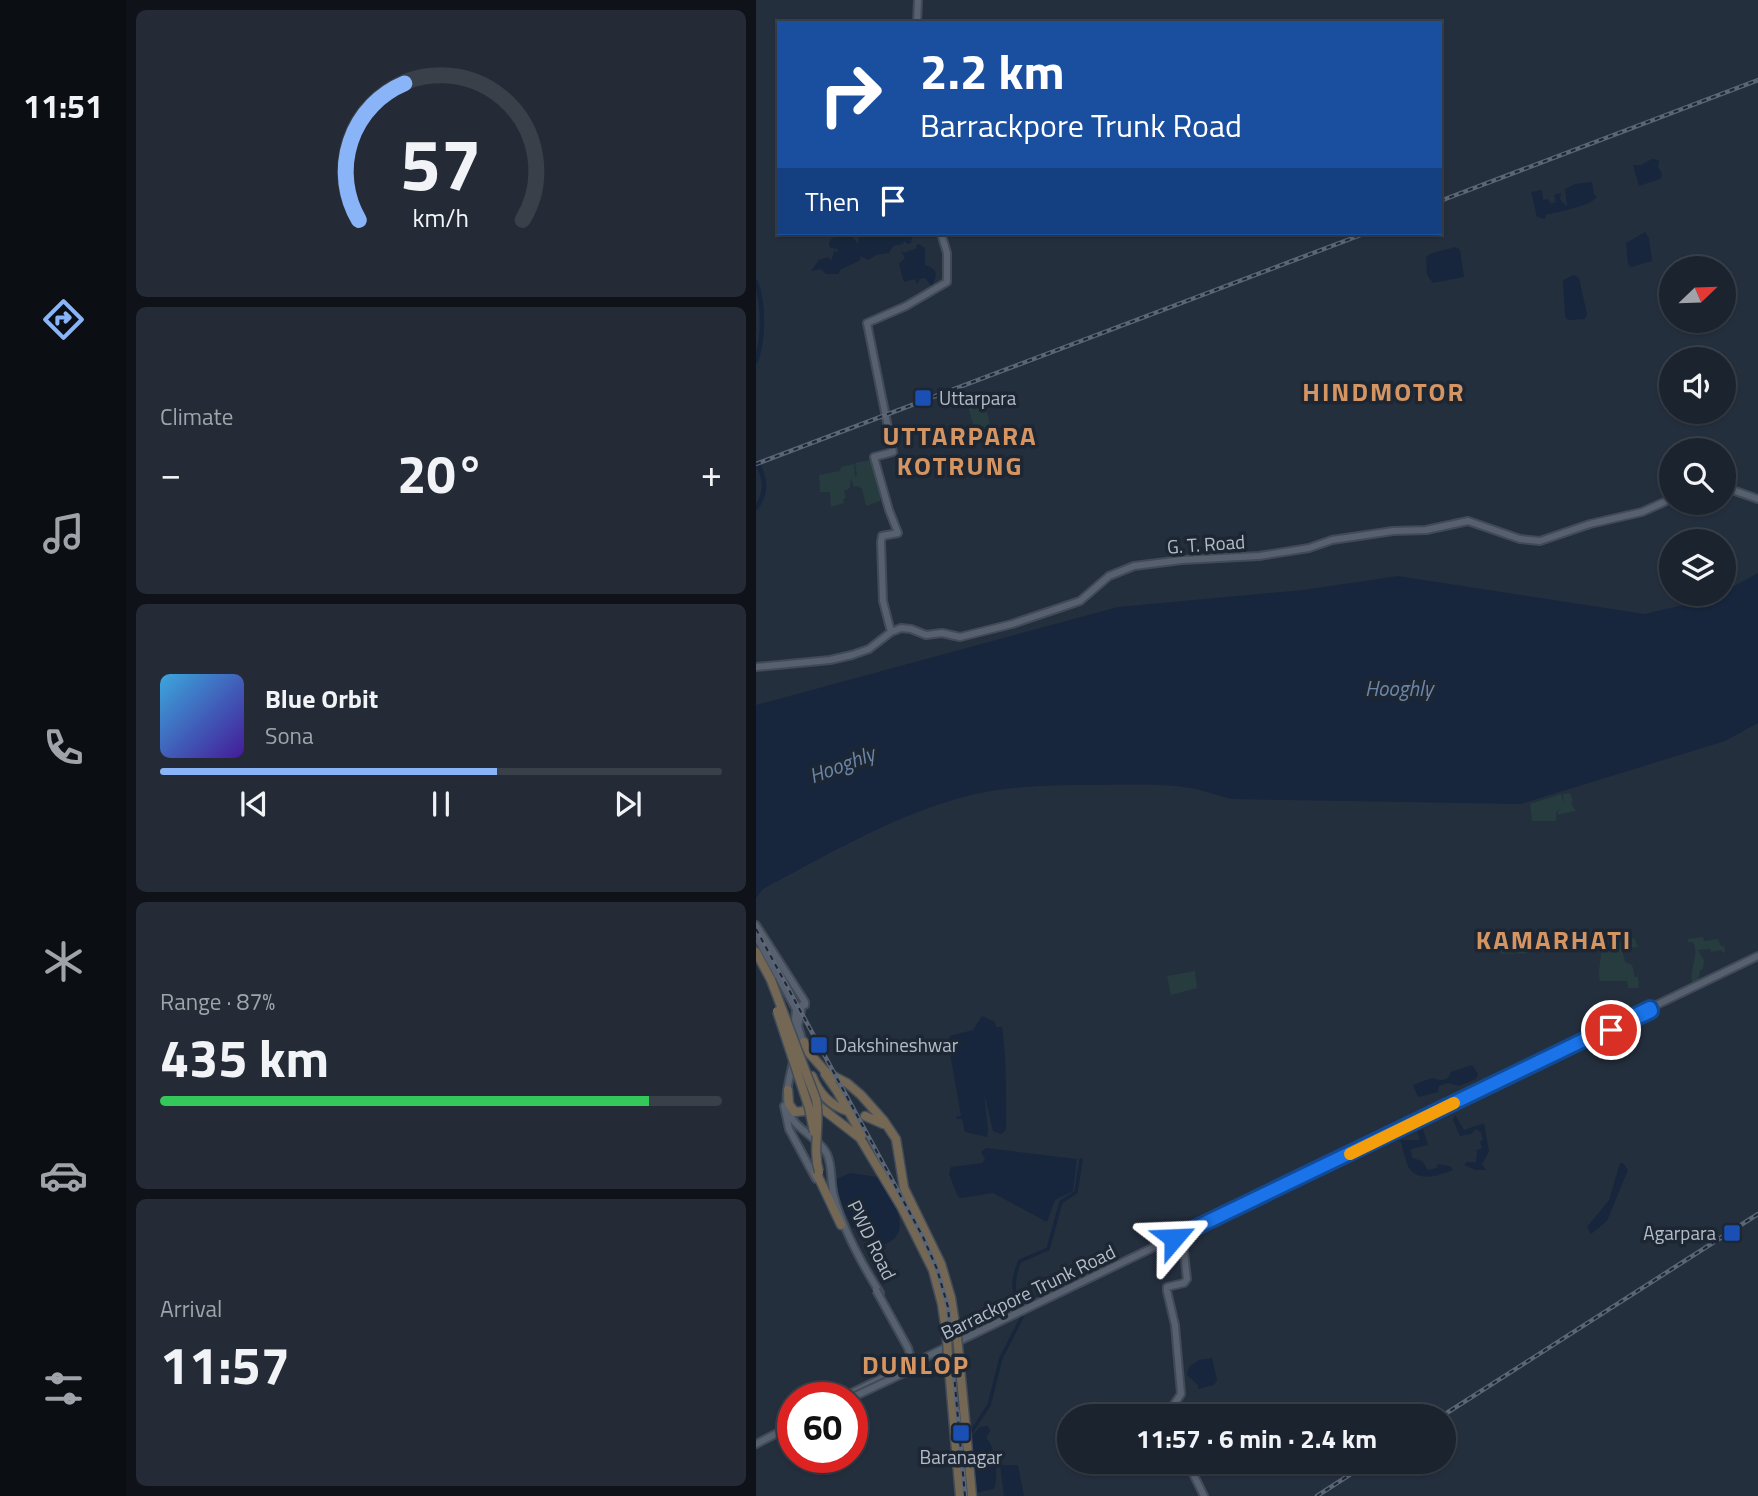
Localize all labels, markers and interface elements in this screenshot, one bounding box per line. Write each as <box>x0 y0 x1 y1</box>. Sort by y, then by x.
text: 2.2 km <box>920 33 1065 108</box>
icon: right <box>805 49 896 140</box>
text: 11:51 <box>23 82 103 130</box>
text: Barrackpore Trunk Road <box>920 101 1242 149</box>
text: 57 <box>400 108 482 218</box>
text: Then <box>805 182 860 221</box>
icon: arrive <box>874 182 912 220</box>
text: km/h <box>413 198 469 236</box>
north arrow <box>1659 256 1736 332</box>
map controls <box>1659 256 1736 606</box>
icon: directions <box>39 295 88 344</box>
button: sound <box>1659 347 1736 424</box>
district label: HINDMOTOR <box>1302 372 1466 411</box>
place label: Uttarpara <box>939 383 1017 412</box>
marker: Uttarpara <box>913 388 933 408</box>
text: Climate <box>160 399 233 434</box>
district label: UTTARPARA KOTRUNG <box>882 416 1038 485</box>
text: 20° <box>397 434 485 513</box>
button: search <box>1659 438 1736 515</box>
text: − <box>160 444 181 502</box>
text: + <box>701 444 722 502</box>
icon: music <box>39 509 88 558</box>
street label: G. T. Road <box>1166 526 1246 561</box>
button: layers <box>1659 529 1736 606</box>
water label: Hooghly <box>1365 672 1436 704</box>
text: Blue Orbit <box>265 679 378 718</box>
text: Sona <box>265 718 313 753</box>
icon: phone <box>39 723 88 772</box>
water label: Hooghly <box>804 736 881 791</box>
icon: previous <box>235 785 273 823</box>
icon: pause <box>422 785 460 823</box>
icon: next <box>609 785 647 823</box>
district label: KAMARHATI <box>1476 920 1632 959</box>
icon: climate <box>39 937 88 986</box>
text: Range · 87% <box>160 984 275 1019</box>
pin <box>1581 1000 1641 1060</box>
icon: arrive <box>1592 1011 1630 1049</box>
text: 435 km <box>160 1018 329 1097</box>
place label: Dakshineshwar <box>835 1030 959 1059</box>
marker: Dakshineshwar <box>809 1035 829 1055</box>
icon: car <box>39 1151 88 1200</box>
street label: PWD Road <box>841 1195 904 1285</box>
position arrow <box>1137 1201 1211 1275</box>
place label: Agarpara <box>1643 1218 1716 1247</box>
marker: Agarpara <box>1722 1223 1742 1243</box>
street label: Barrackpore Trunk Road <box>936 1237 1120 1346</box>
text: Arrival <box>160 1291 222 1326</box>
text: 11:57 <box>160 1325 290 1404</box>
district label: DUNLOP <box>862 1345 970 1384</box>
icon: filters <box>39 1364 88 1413</box>
speed limit sign: 60 <box>777 1382 868 1473</box>
text: 11:57 · 6 min · 2.4 km <box>1136 1419 1377 1458</box>
marker: Baranagar <box>951 1423 971 1443</box>
place label: Baranagar <box>920 1442 1003 1471</box>

